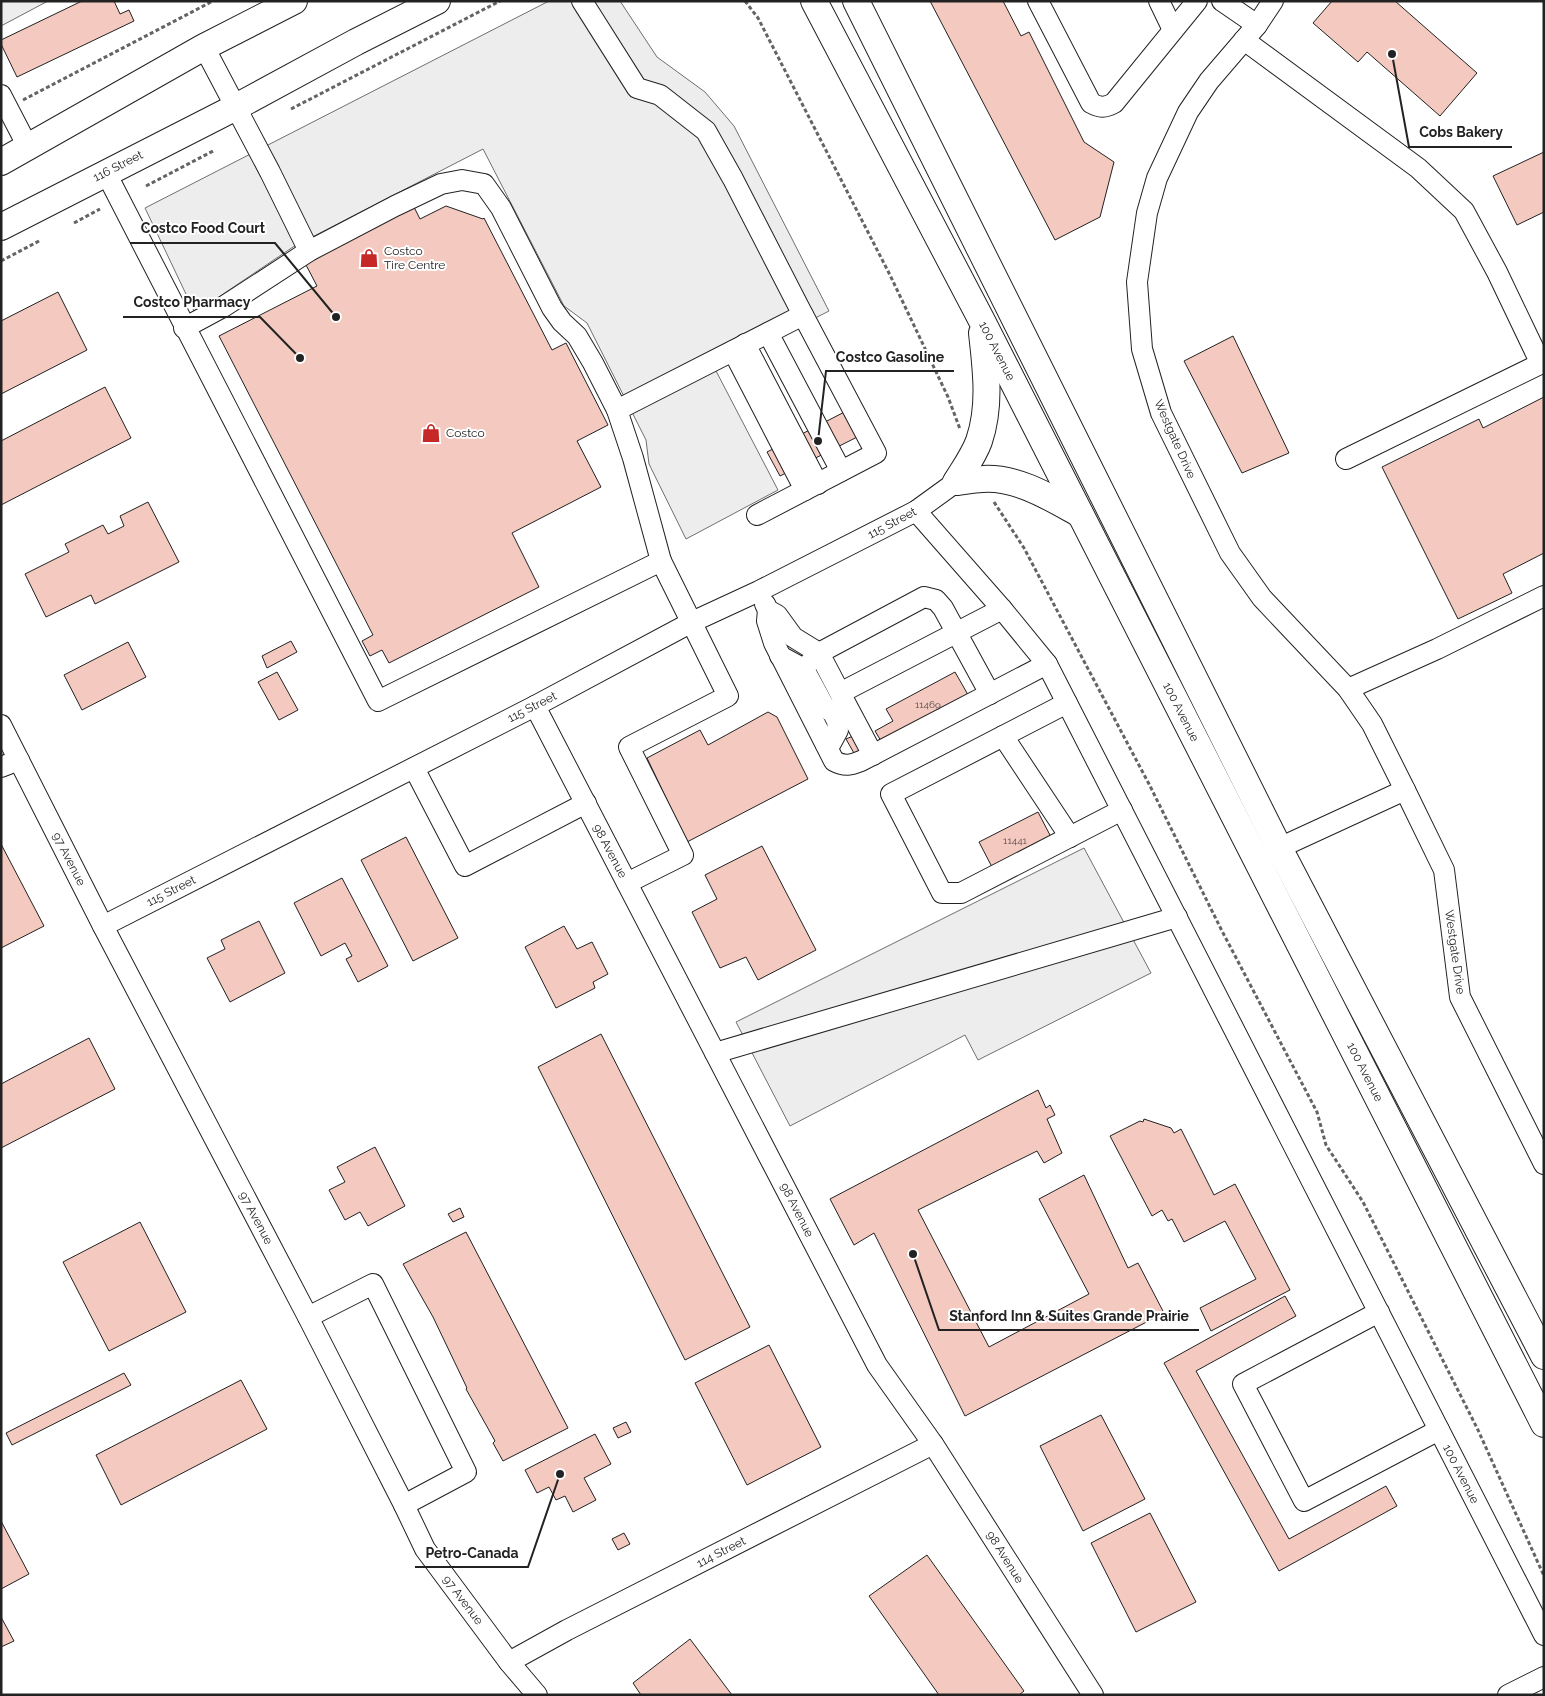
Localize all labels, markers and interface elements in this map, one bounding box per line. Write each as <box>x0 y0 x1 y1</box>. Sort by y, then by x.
callout: Cobs Bakery <box>1409 118 1512 147</box>
text: Cobs Bakery <box>1419 124 1503 140</box>
street label: 116 Street <box>91 148 145 184</box>
callout: Costco Food Court <box>130 214 275 243</box>
text: Costco Food Court <box>141 220 266 236</box>
place label: Costco Tire Centre <box>384 244 445 272</box>
shop icon: Costco Tire Centre <box>358 247 380 269</box>
callout: Costco Pharmacy <box>123 288 260 317</box>
text: Costco Pharmacy <box>133 294 251 310</box>
street label: 100 Avenue <box>976 319 1018 383</box>
callout: Costco Gasoline <box>826 342 954 371</box>
text: Costco Gasoline <box>836 349 945 365</box>
street label: Westgate Drive <box>1151 397 1199 481</box>
shop icon: Costco <box>420 422 442 444</box>
place label: Costco <box>446 426 485 440</box>
street label: 115 Street <box>865 504 919 542</box>
street label: 100 Avenue <box>1160 680 1202 744</box>
street label: 115 Street <box>505 689 559 725</box>
house number: 11469 <box>915 699 941 710</box>
street label: 98 Avenue <box>590 822 630 880</box>
street label: 97 Avenue <box>50 830 88 888</box>
house number: 11441 <box>1003 835 1028 846</box>
street label: 115 Street <box>144 873 198 909</box>
street label: Westgate Drive <box>1442 909 1468 995</box>
street label: 100 Avenue <box>1344 1040 1386 1104</box>
street label: 98 Avenue <box>777 1181 817 1239</box>
street label: 97 Avenue <box>236 1189 276 1247</box>
callout: Stanford Inn & Suites Grande Prairie <box>939 1301 1199 1330</box>
text: Stanford Inn & Suites Grande Prairie <box>949 1308 1189 1324</box>
street label: 100 Avenue <box>1440 1442 1482 1506</box>
street label: 98 Avenue <box>983 1528 1027 1586</box>
street label: 114 Street <box>694 1534 748 1570</box>
callout: Petro-Canada <box>415 1538 528 1567</box>
text: Petro-Canada <box>425 1545 519 1561</box>
street label: 97 Avenue <box>440 1573 486 1627</box>

